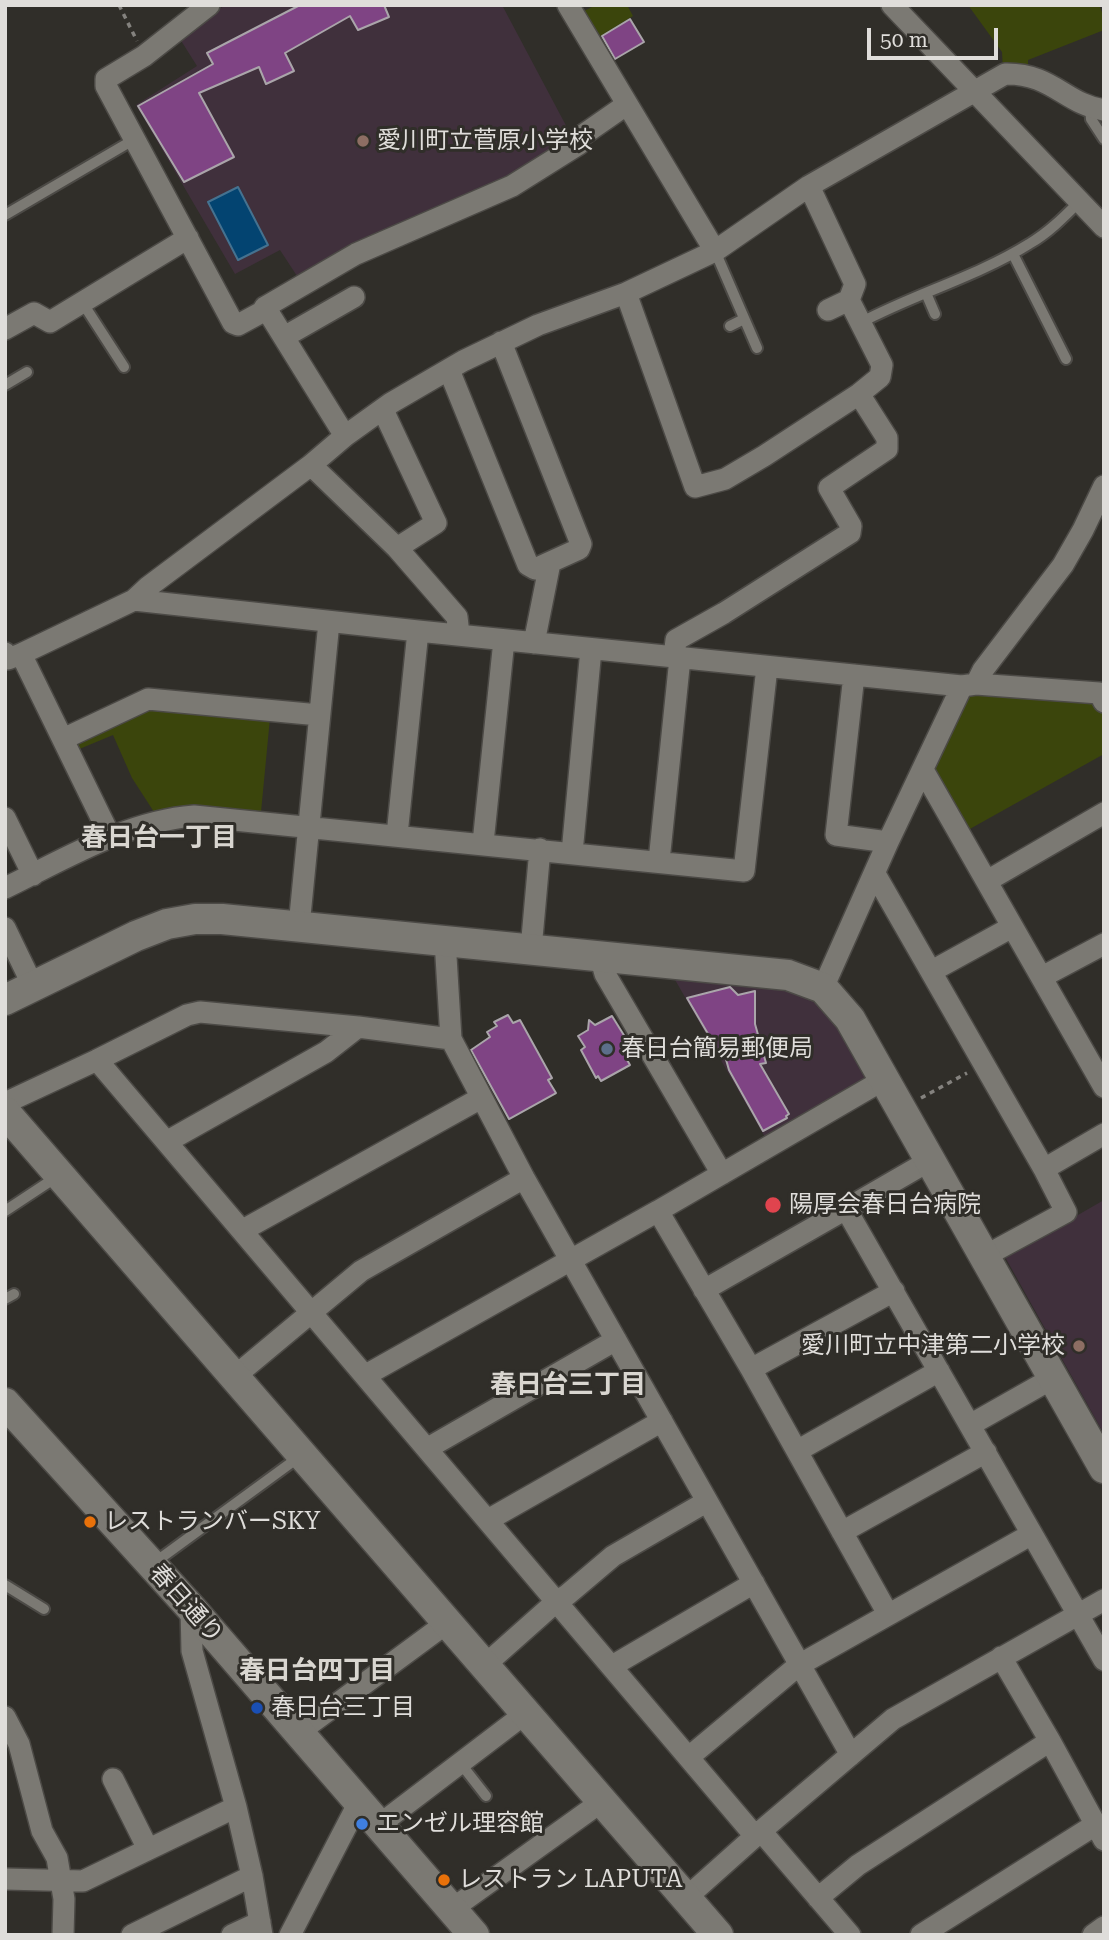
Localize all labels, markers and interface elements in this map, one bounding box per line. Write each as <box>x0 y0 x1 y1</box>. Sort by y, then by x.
scale bar <box>871 14 1002 58</box>
text: 50 m <box>880 28 928 52</box>
place label: 愛川町立菅原小学校 <box>377 127 593 155</box>
marker: 愛川町立菅原小学校 <box>355 133 371 149</box>
district label: 春日台一丁目 <box>81 822 237 854</box>
place label: 春日台簡易郵便局 <box>621 1035 813 1063</box>
marker: 春日台簡易郵便局 <box>599 1041 615 1057</box>
place label: 陽厚会春日台病院 <box>789 1191 981 1219</box>
marker: 陽厚会春日台病院 <box>763 1195 783 1215</box>
place label: 愛川町立中津第二小学校 <box>801 1332 1065 1360</box>
marker: 愛川町立中津第二小学校 <box>1071 1338 1087 1354</box>
district label: 春日台三丁目 <box>490 1369 646 1401</box>
place label: レストランバーSKY <box>104 1508 321 1536</box>
marker: レストランバーSKY <box>82 1514 98 1530</box>
street label: 春日通り <box>143 1559 229 1649</box>
district label: 春日台四丁目 <box>239 1655 395 1687</box>
place label: 春日台三丁目 <box>271 1694 415 1722</box>
marker: 春日台三丁目 <box>249 1700 265 1716</box>
place label: エンゼル理容館 <box>376 1810 544 1838</box>
marker: エンゼル理容館 <box>354 1816 370 1832</box>
place label: レストラン LAPUTA <box>458 1866 683 1894</box>
marker: レストラン LAPUTA <box>436 1872 452 1888</box>

